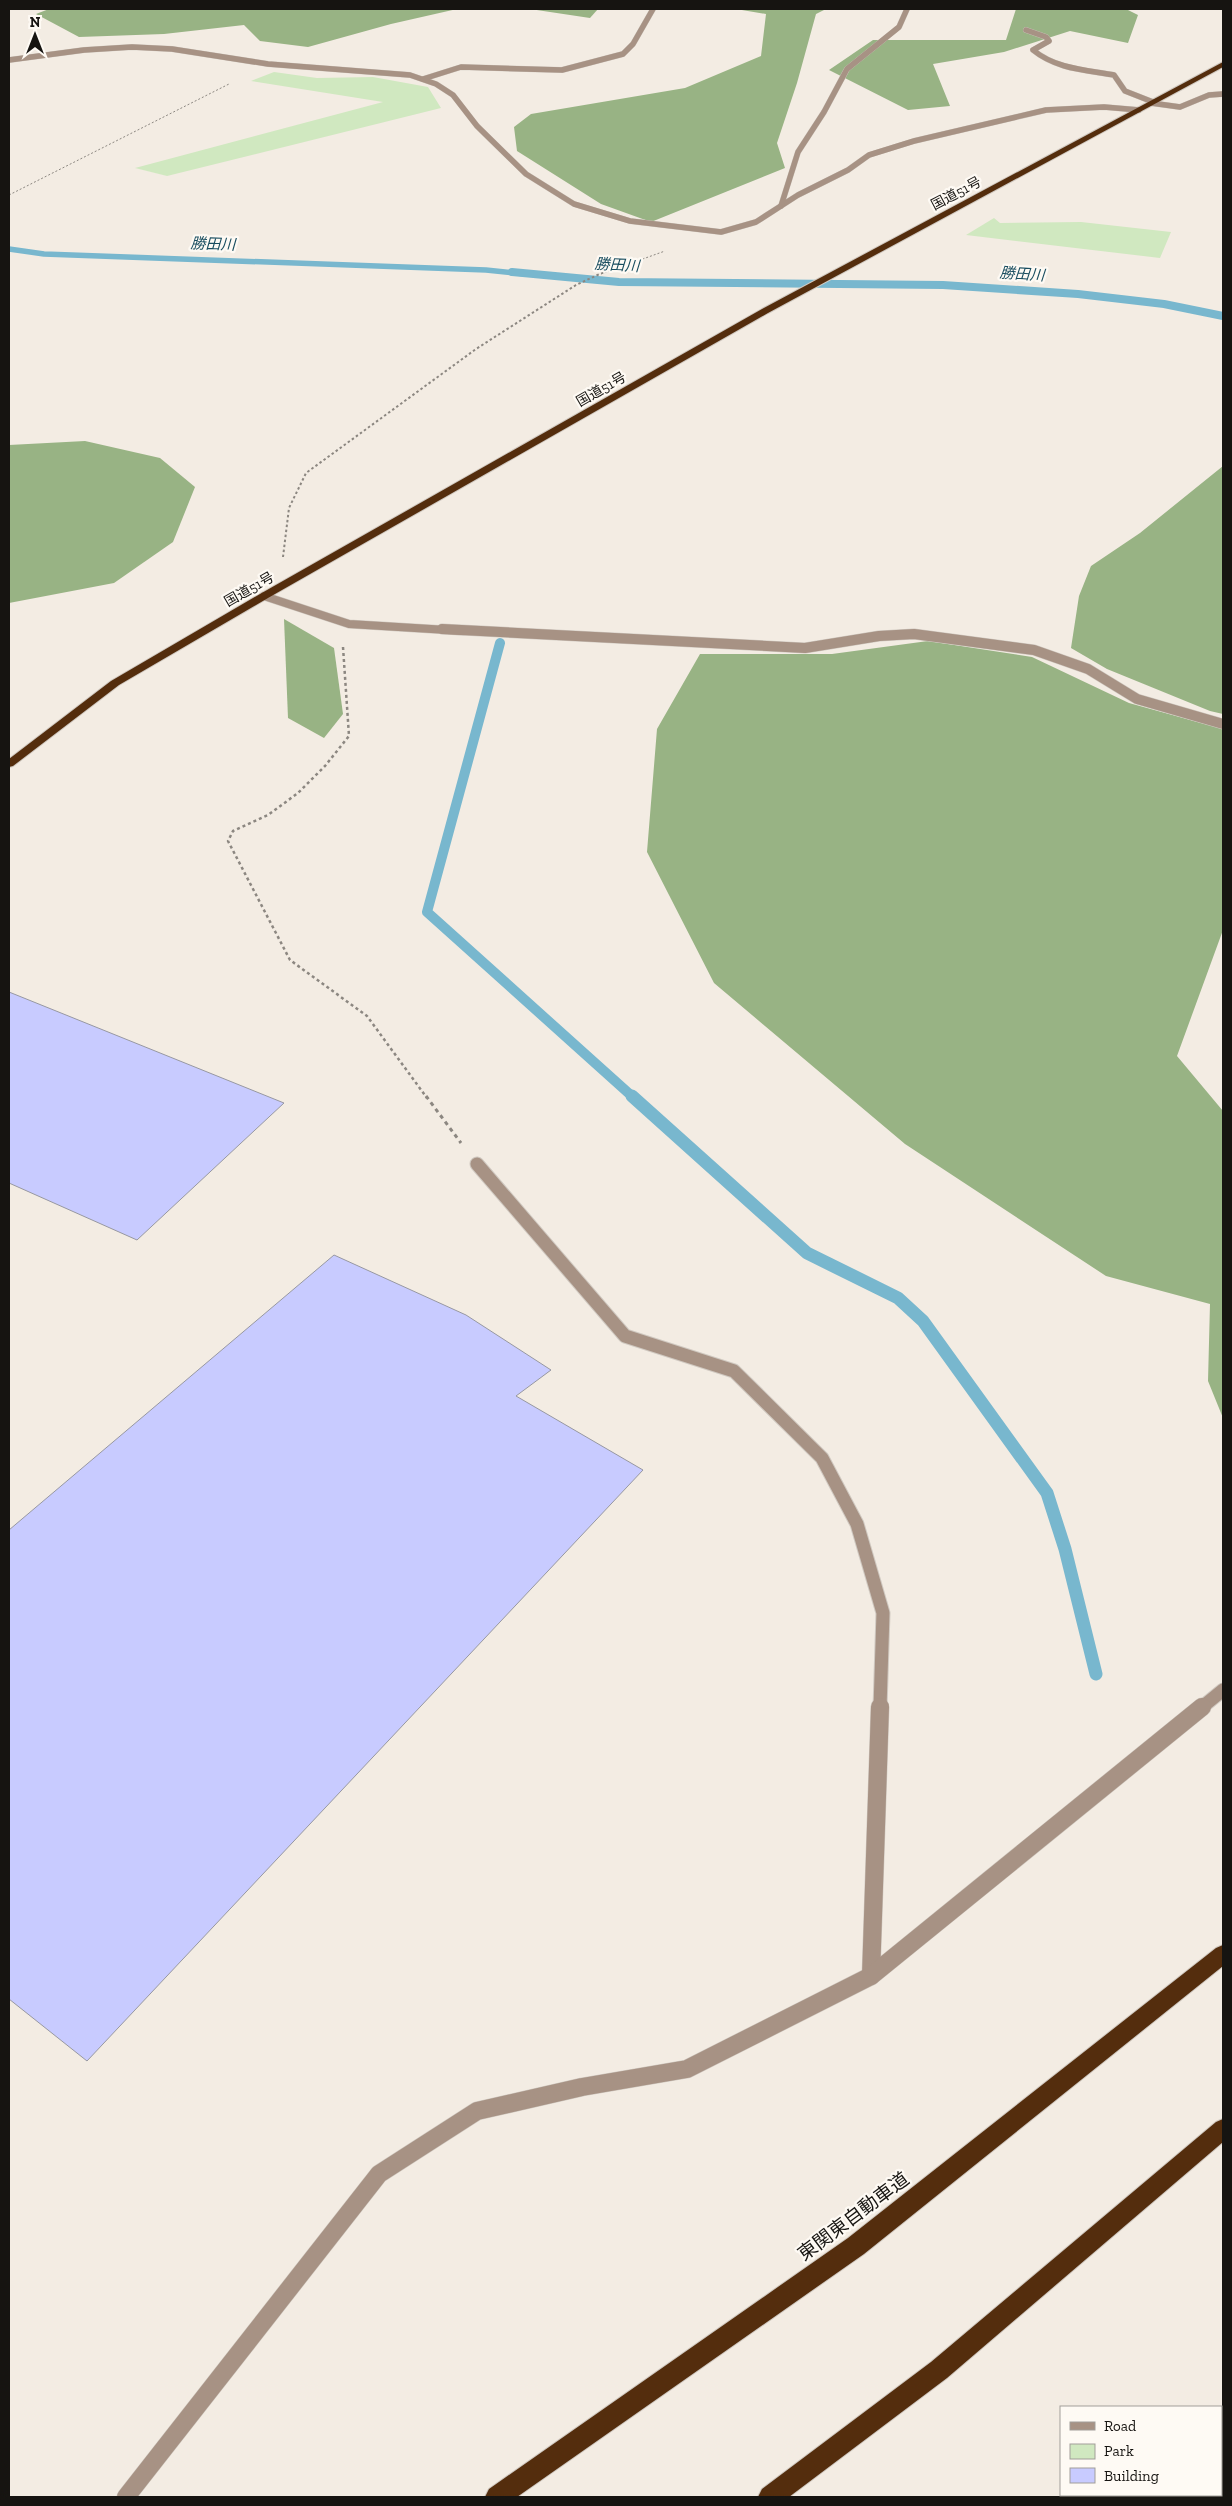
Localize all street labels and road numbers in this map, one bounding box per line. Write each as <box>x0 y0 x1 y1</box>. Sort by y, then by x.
street label: 国道51号 <box>928 173 984 214</box>
street label: 国道51号 <box>573 368 629 410</box>
street label: 国道51号 <box>221 568 277 610</box>
street label: 東関東自動車道 <box>793 2167 913 2266</box>

